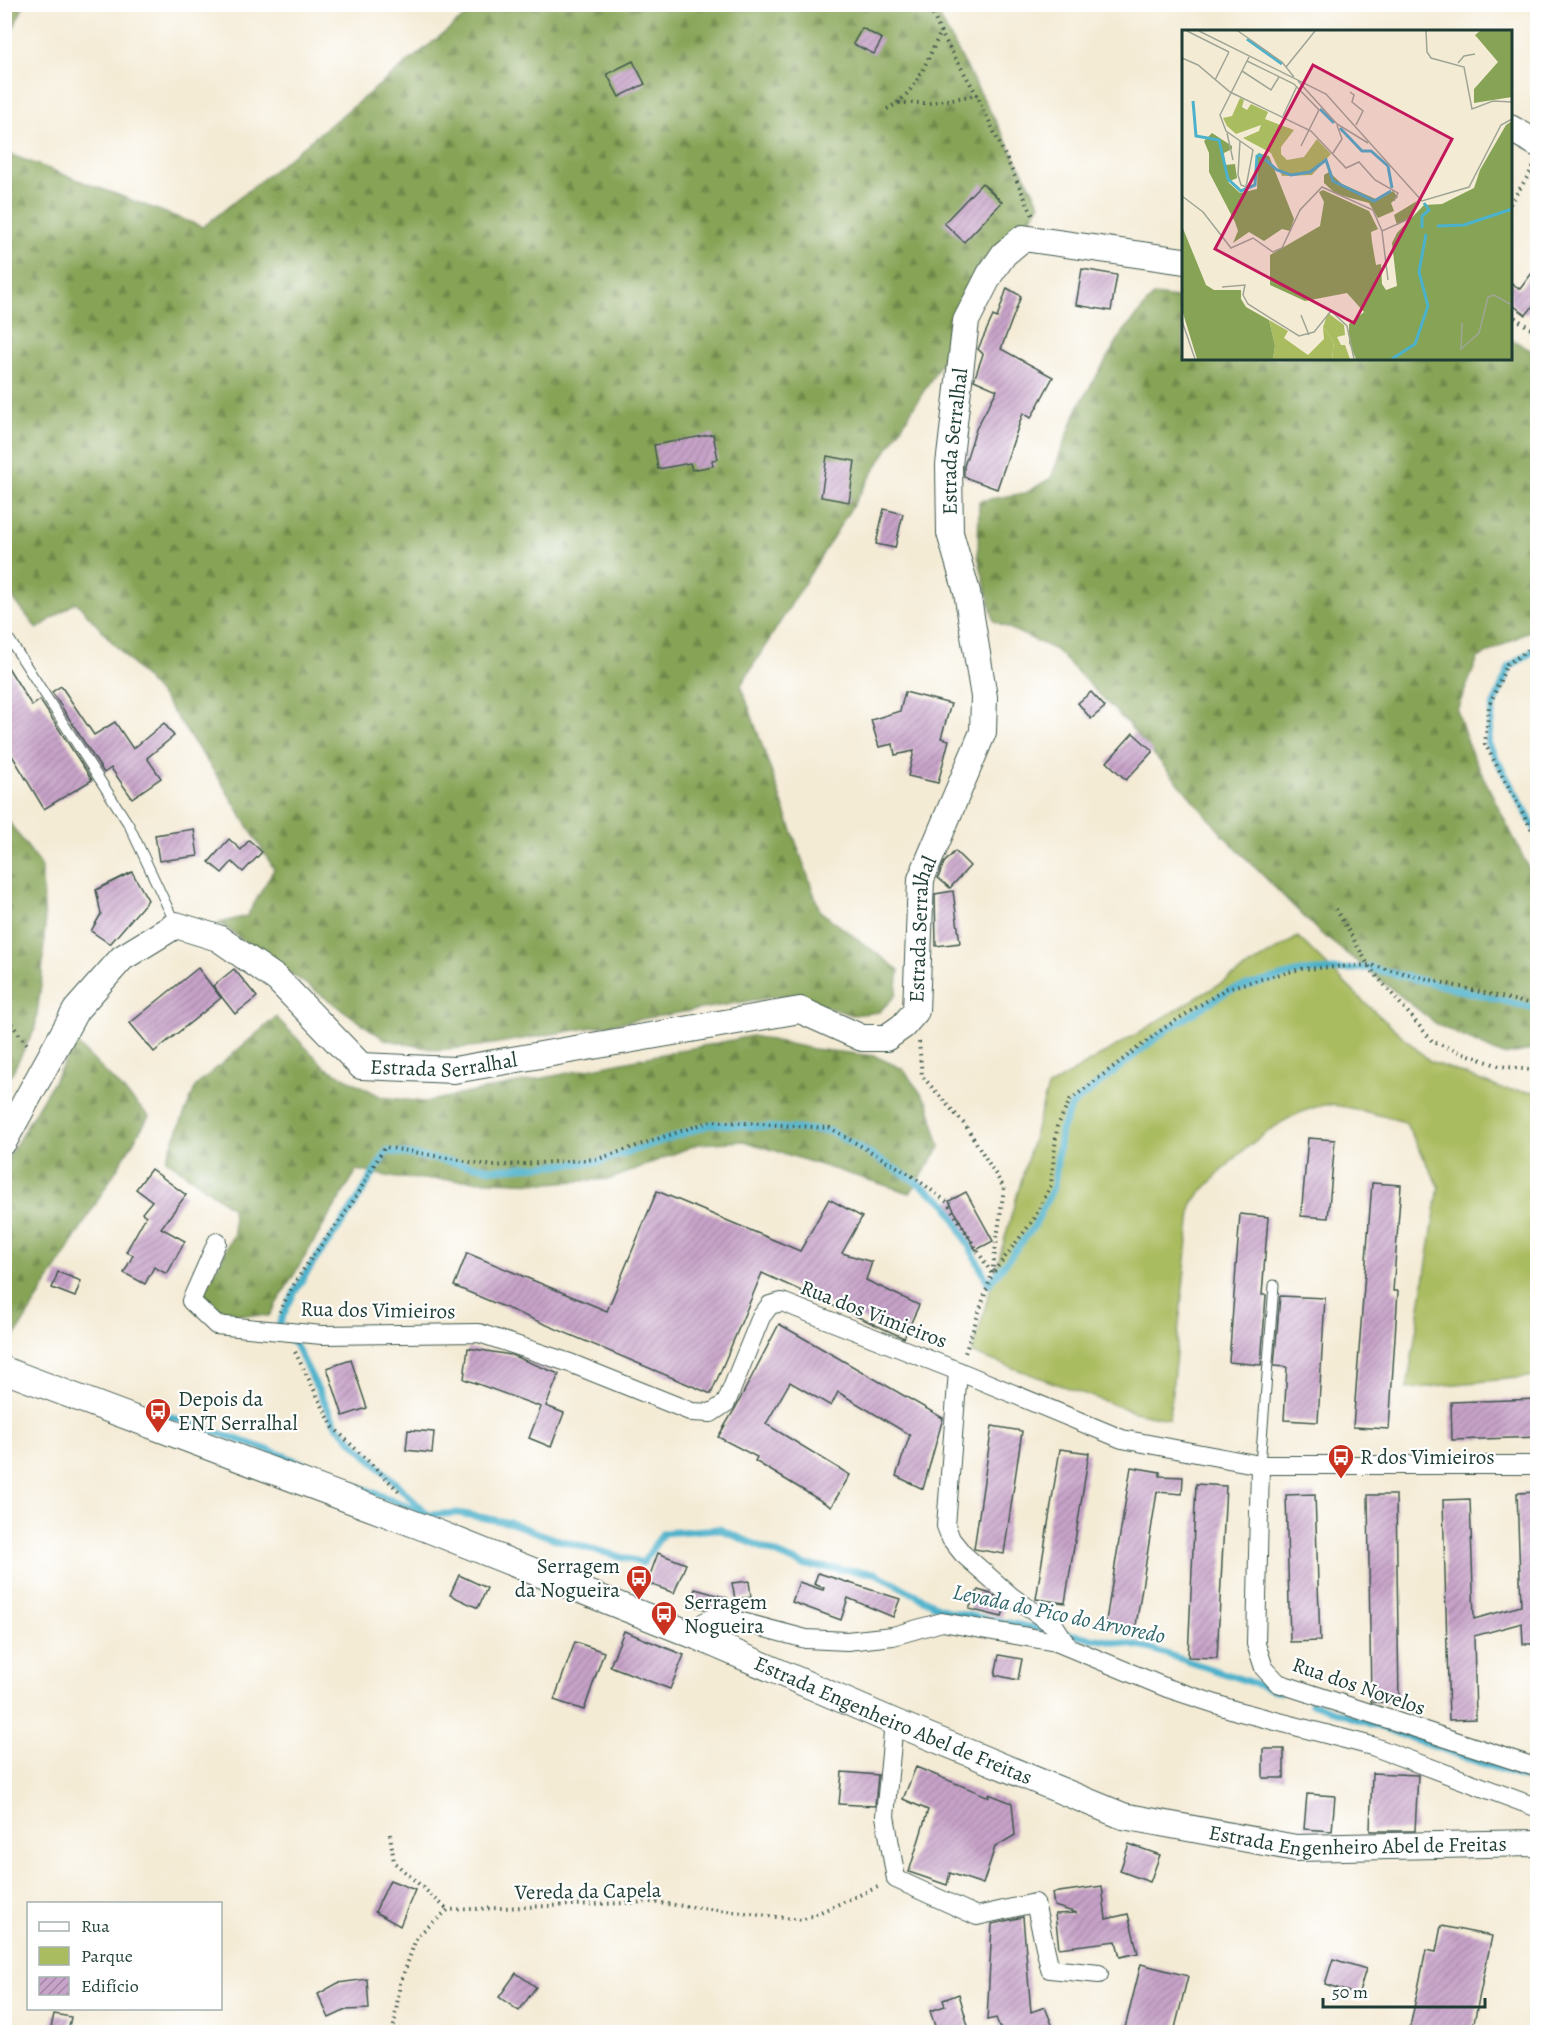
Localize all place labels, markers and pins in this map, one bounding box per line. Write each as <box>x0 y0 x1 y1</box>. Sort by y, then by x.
place label: Depois da ENT Serralhal <box>178 1385 298 1437</box>
bus stop icon: Depois da ENT Serralhal <box>143 1396 173 1434</box>
bus stop icon: R dos Vimieiros <box>1326 1442 1356 1480</box>
place label: R dos Vimieiros <box>1360 1443 1495 1471</box>
place label: Serragem da Nogueira <box>515 1552 620 1604</box>
bus stop icon: Serragem da Nogueira <box>624 1563 654 1601</box>
place label: Serragem Nogueira <box>684 1588 767 1640</box>
bus stop icon: Serragem Nogueira <box>649 1599 679 1637</box>

